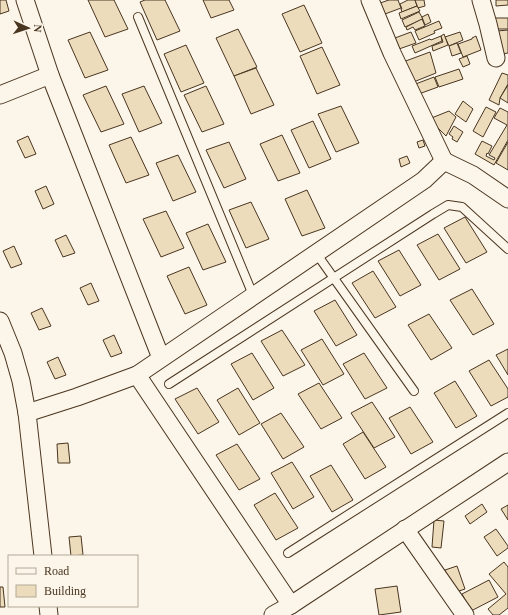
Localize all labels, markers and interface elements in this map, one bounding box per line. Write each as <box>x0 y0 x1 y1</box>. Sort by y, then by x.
north arrow <box>8 8 48 48</box>
text: N <box>32 24 44 33</box>
legend <box>8 555 138 607</box>
text: Road <box>44 564 69 578</box>
text: Building <box>44 584 86 598</box>

